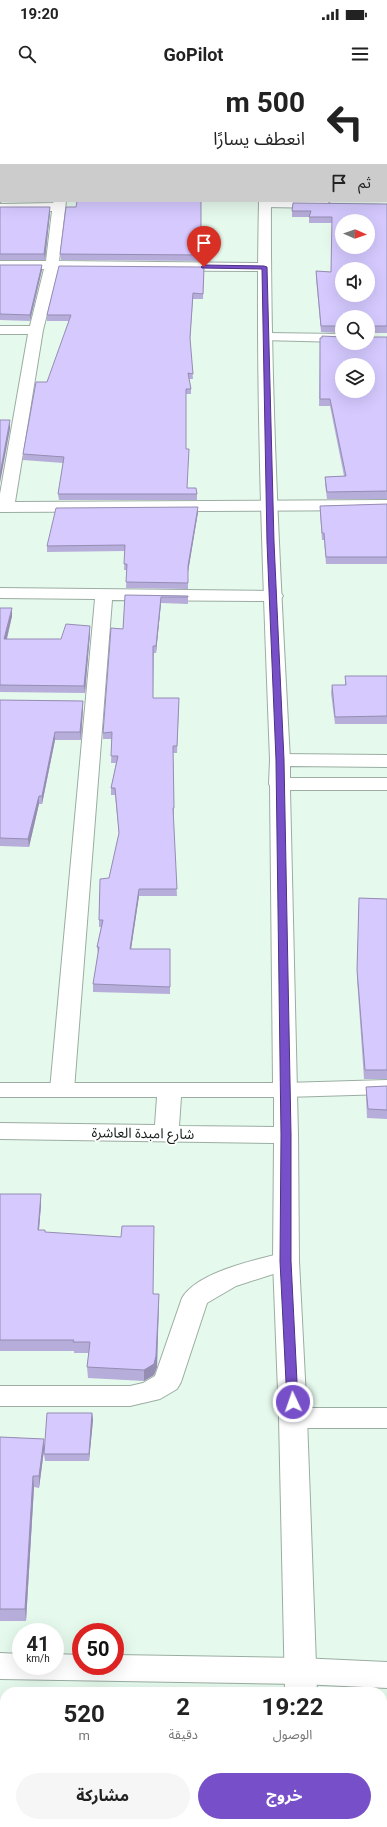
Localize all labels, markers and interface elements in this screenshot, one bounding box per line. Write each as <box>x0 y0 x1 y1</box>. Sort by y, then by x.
text: 19:20 <box>20 5 59 23</box>
icon: search <box>16 43 38 65</box>
icon: menu <box>349 43 371 65</box>
text: GoPilot <box>164 44 223 65</box>
text: 500 m <box>226 86 305 119</box>
icon: left <box>319 96 371 148</box>
text: انعطف يسارًا <box>213 128 305 149</box>
icon: arrive <box>328 172 350 194</box>
text: ثم <box>358 174 371 192</box>
north arrow <box>335 214 375 254</box>
map controls <box>335 214 375 398</box>
pin <box>187 226 221 267</box>
icon: arrive <box>193 232 215 254</box>
button: sound <box>335 262 375 302</box>
button: search <box>335 310 375 350</box>
button: layers <box>335 358 375 398</box>
street label: شارع امبدة العاشرة <box>91 1124 195 1145</box>
position arrow <box>272 1381 314 1423</box>
speed limit sign: 50 <box>72 1623 124 1675</box>
text: 41 <box>27 1632 49 1656</box>
text: km/h <box>26 1653 50 1664</box>
text: 2 <box>176 1693 190 1721</box>
text: 19:22 <box>262 1693 323 1721</box>
text: 520 <box>64 1700 105 1728</box>
text: دقيقة <box>168 1727 198 1742</box>
text: الوصول <box>273 1727 312 1742</box>
text: m <box>79 1728 90 1743</box>
button: مشاركة <box>16 1773 190 1819</box>
button: خروج <box>198 1773 371 1819</box>

